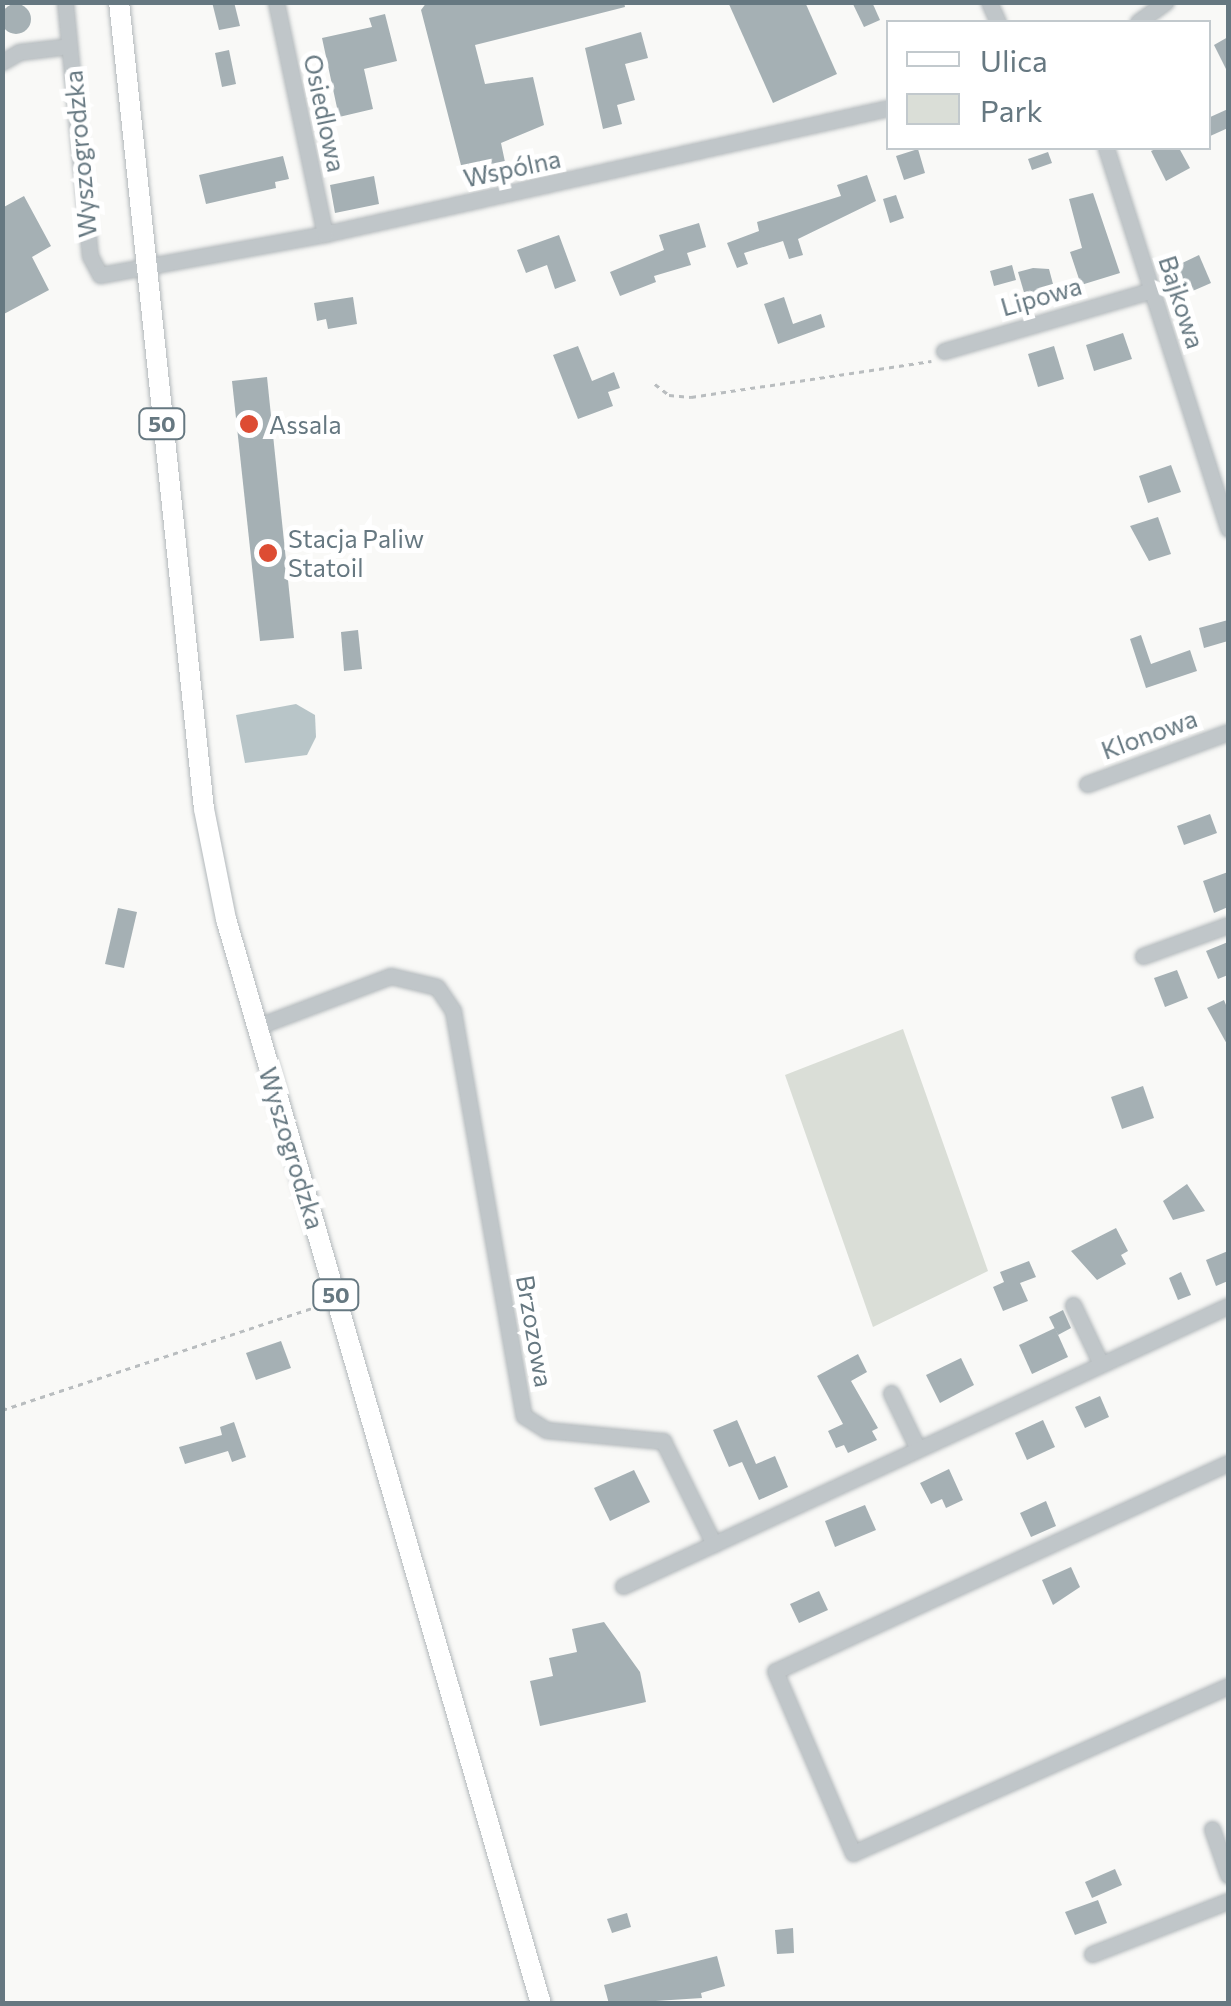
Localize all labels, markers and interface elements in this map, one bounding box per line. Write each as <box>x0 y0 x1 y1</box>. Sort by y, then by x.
legend <box>886 20 1211 150</box>
text: Ulica <box>980 41 1048 78</box>
street label: Osiedlowa <box>298 51 352 175</box>
street label: Wyszogrodzka <box>58 69 102 239</box>
text: Park <box>980 91 1043 128</box>
street label: Wspólna <box>461 143 563 193</box>
street label: Bajkowa <box>1153 252 1211 352</box>
street label: Lipowa <box>997 270 1085 322</box>
road number: 50 <box>137 407 187 441</box>
place label: Assala <box>269 409 341 439</box>
marker: Assala <box>238 413 260 435</box>
place label: Stacja Paliw Statoil <box>288 524 424 583</box>
marker: Stacja Paliw Statoil <box>257 542 279 564</box>
street label: Klonowa <box>1097 703 1201 765</box>
street label: Wyszogrodzka <box>253 1063 331 1233</box>
street label: Brzozowa <box>510 1273 560 1389</box>
road number: 50 <box>311 1278 361 1312</box>

